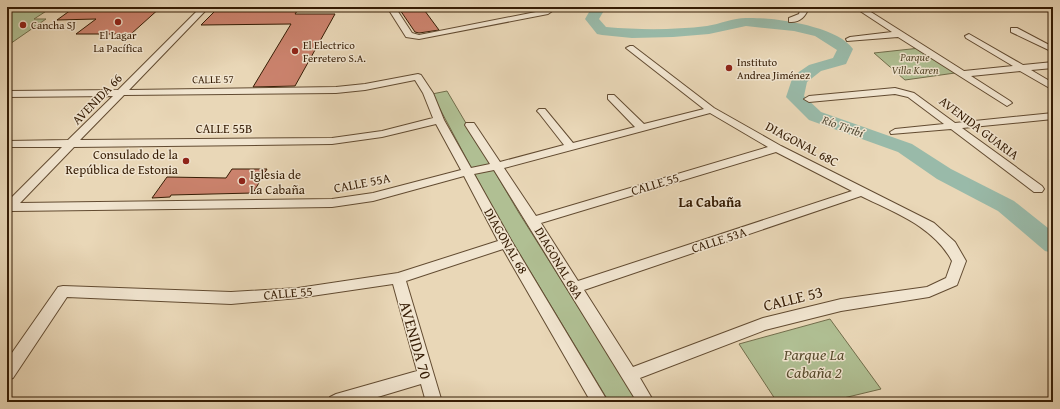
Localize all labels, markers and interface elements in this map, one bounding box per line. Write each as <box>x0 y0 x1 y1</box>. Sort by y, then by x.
place label: Cancha SJ <box>31 17 76 33</box>
marker: El Lagar La Pacífica <box>113 17 123 27</box>
marker: Cancha SJ <box>18 20 28 30</box>
place label: El Lagar La Pacífica <box>94 27 143 56</box>
place label: El Electrico Ferretero S.A. <box>303 37 366 66</box>
marker: El Electrico Ferretero S.A. <box>290 46 300 56</box>
park label: Parque Villa Karen <box>891 49 939 78</box>
place label: Instituto Andrea Jiménez <box>737 54 810 83</box>
marker: Instituto Andrea Jiménez <box>724 63 734 73</box>
street label: AVENIDA 66 <box>68 69 126 129</box>
street label: CALLE 57 <box>192 71 234 87</box>
street label: AVENIDA GUARIA <box>935 92 1023 164</box>
water label: Río Tiribí <box>819 110 868 142</box>
street label: DIAGONAL 68C <box>762 117 842 171</box>
street label: CALLE 55B <box>196 119 252 138</box>
place label: Consulado de la República de Estonia <box>66 145 179 179</box>
marker: Consulado de la República de Estonia <box>181 156 191 166</box>
place label: Iglesia de La Cabaña <box>250 165 306 199</box>
street label: CALLE 55A <box>332 168 392 198</box>
street label: CALLE 55 <box>629 168 681 200</box>
marker: Iglesia de La Cabaña <box>237 176 247 186</box>
district label: La Cabaña <box>679 192 742 212</box>
street label: DIAGONAL 68 <box>479 205 533 277</box>
street label: CALLE 53A <box>689 222 749 258</box>
street label: DIAGONAL 68A <box>530 223 588 303</box>
street label: CALLE 53 <box>761 279 825 317</box>
street label: CALLE 55 <box>263 281 313 305</box>
street label: AVENIDA 70 <box>393 298 439 382</box>
park label: Parque La Cabaña 2 <box>783 342 845 384</box>

